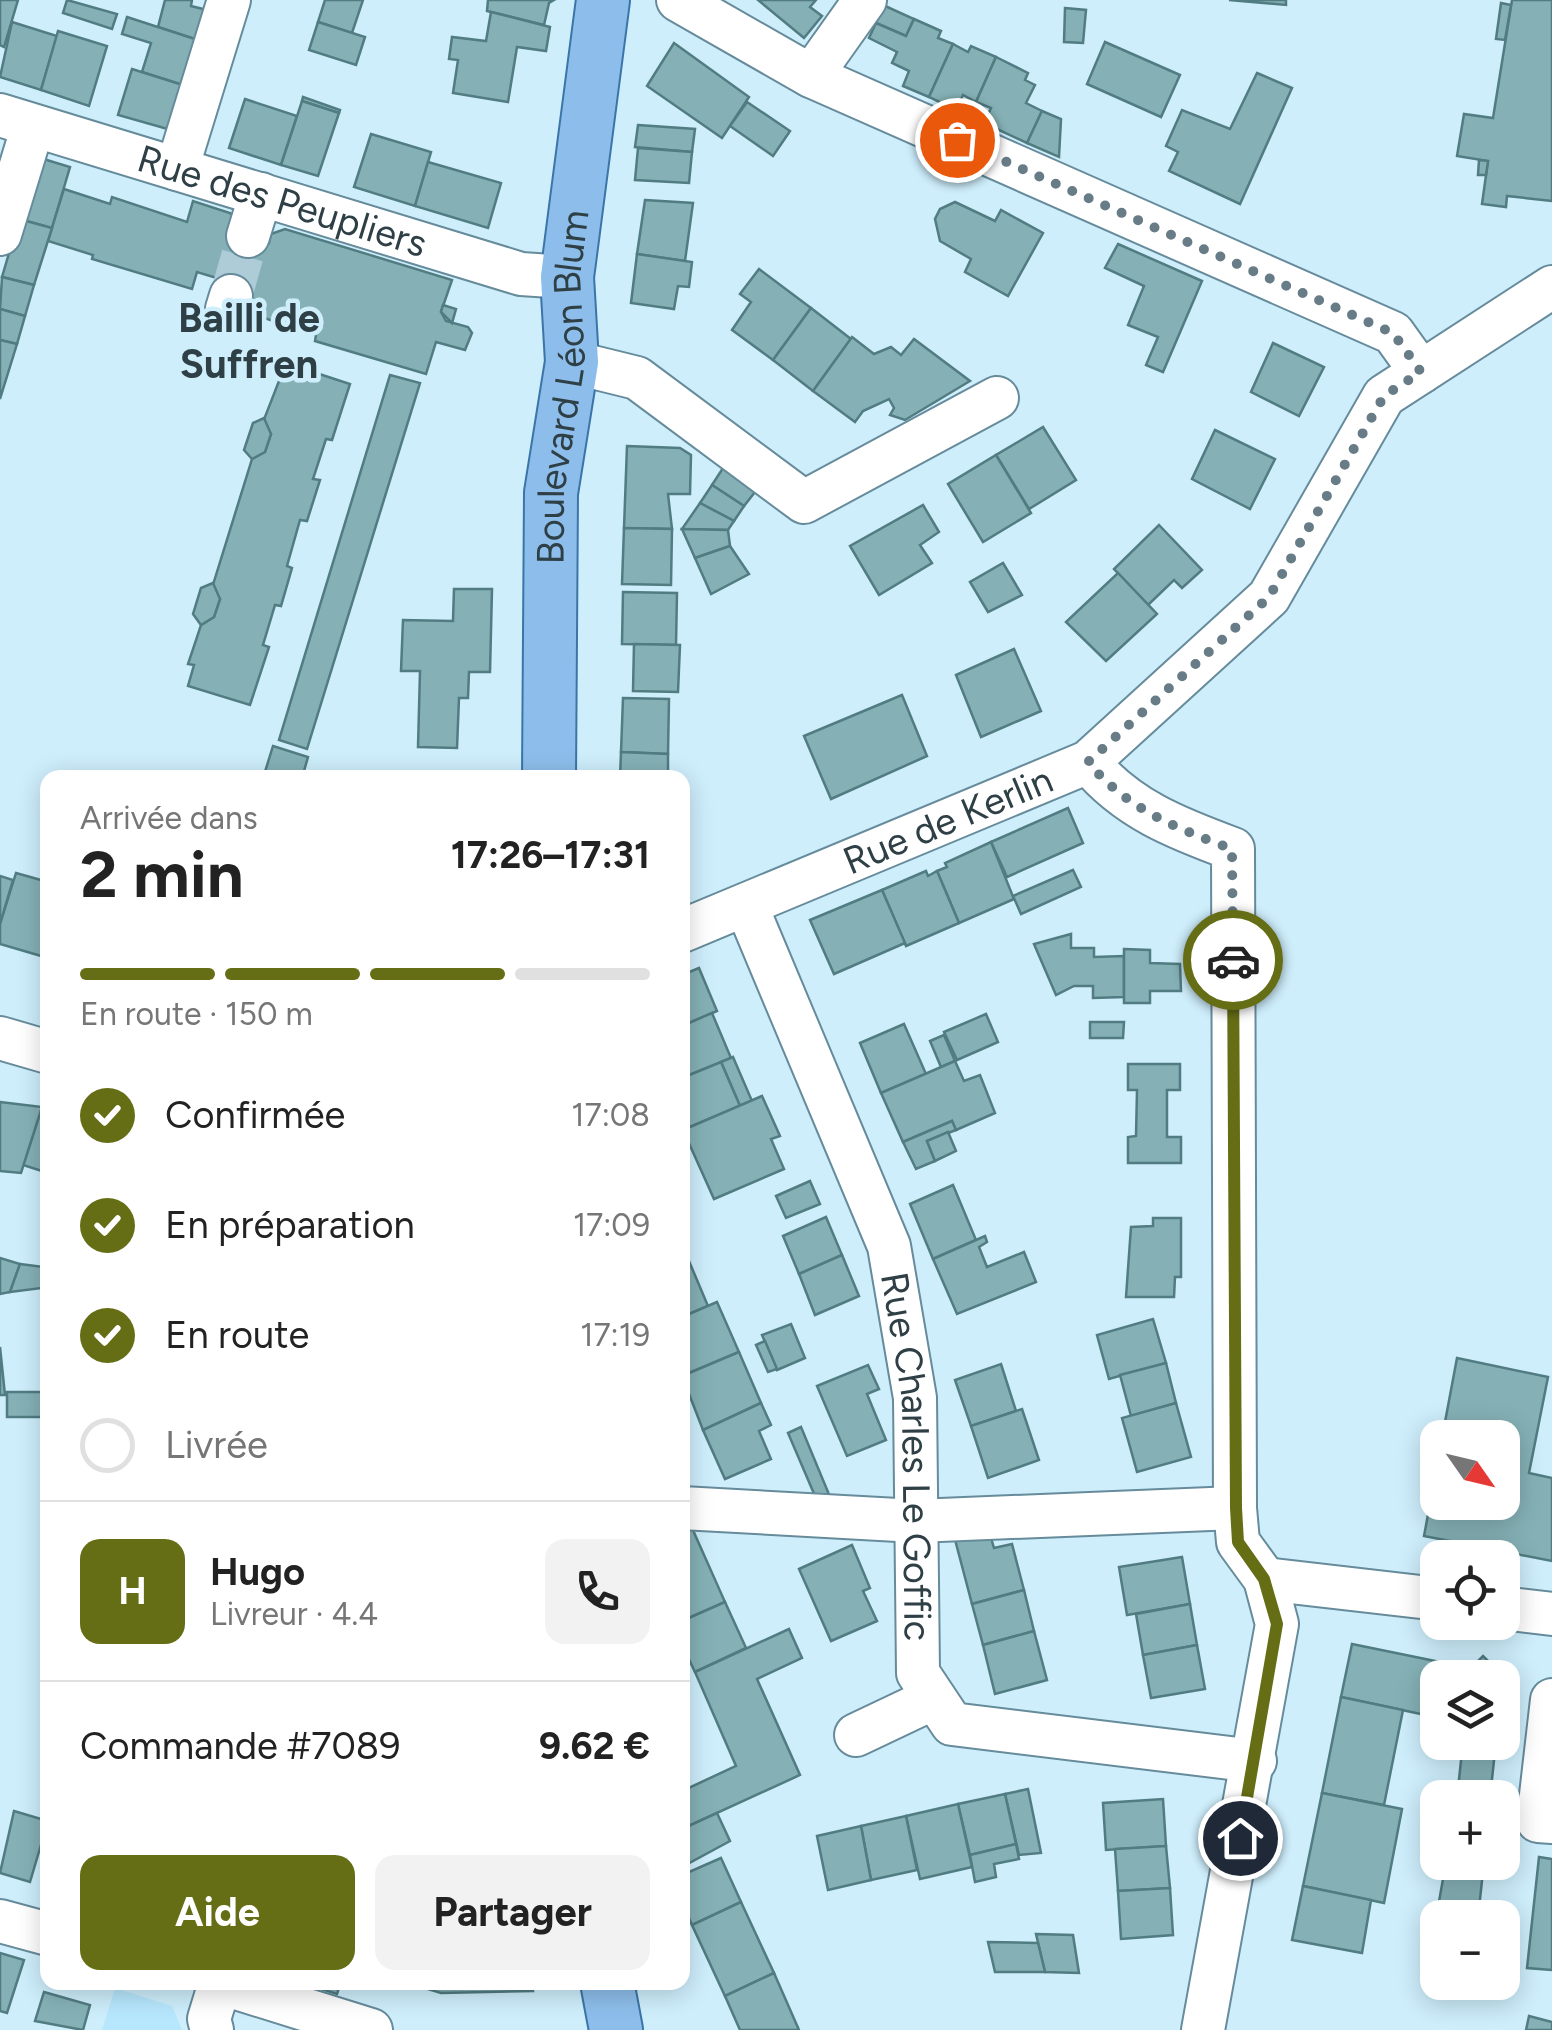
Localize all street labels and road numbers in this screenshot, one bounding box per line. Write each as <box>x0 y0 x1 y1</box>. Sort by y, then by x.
street label: Rue des Peupliers <box>132 135 432 267</box>
street label: Boulevard Léon Blum <box>527 207 599 565</box>
street label: Rue de Kerlin <box>836 756 1059 884</box>
street label: Rue Charles Le Goffic <box>871 1269 941 1642</box>

